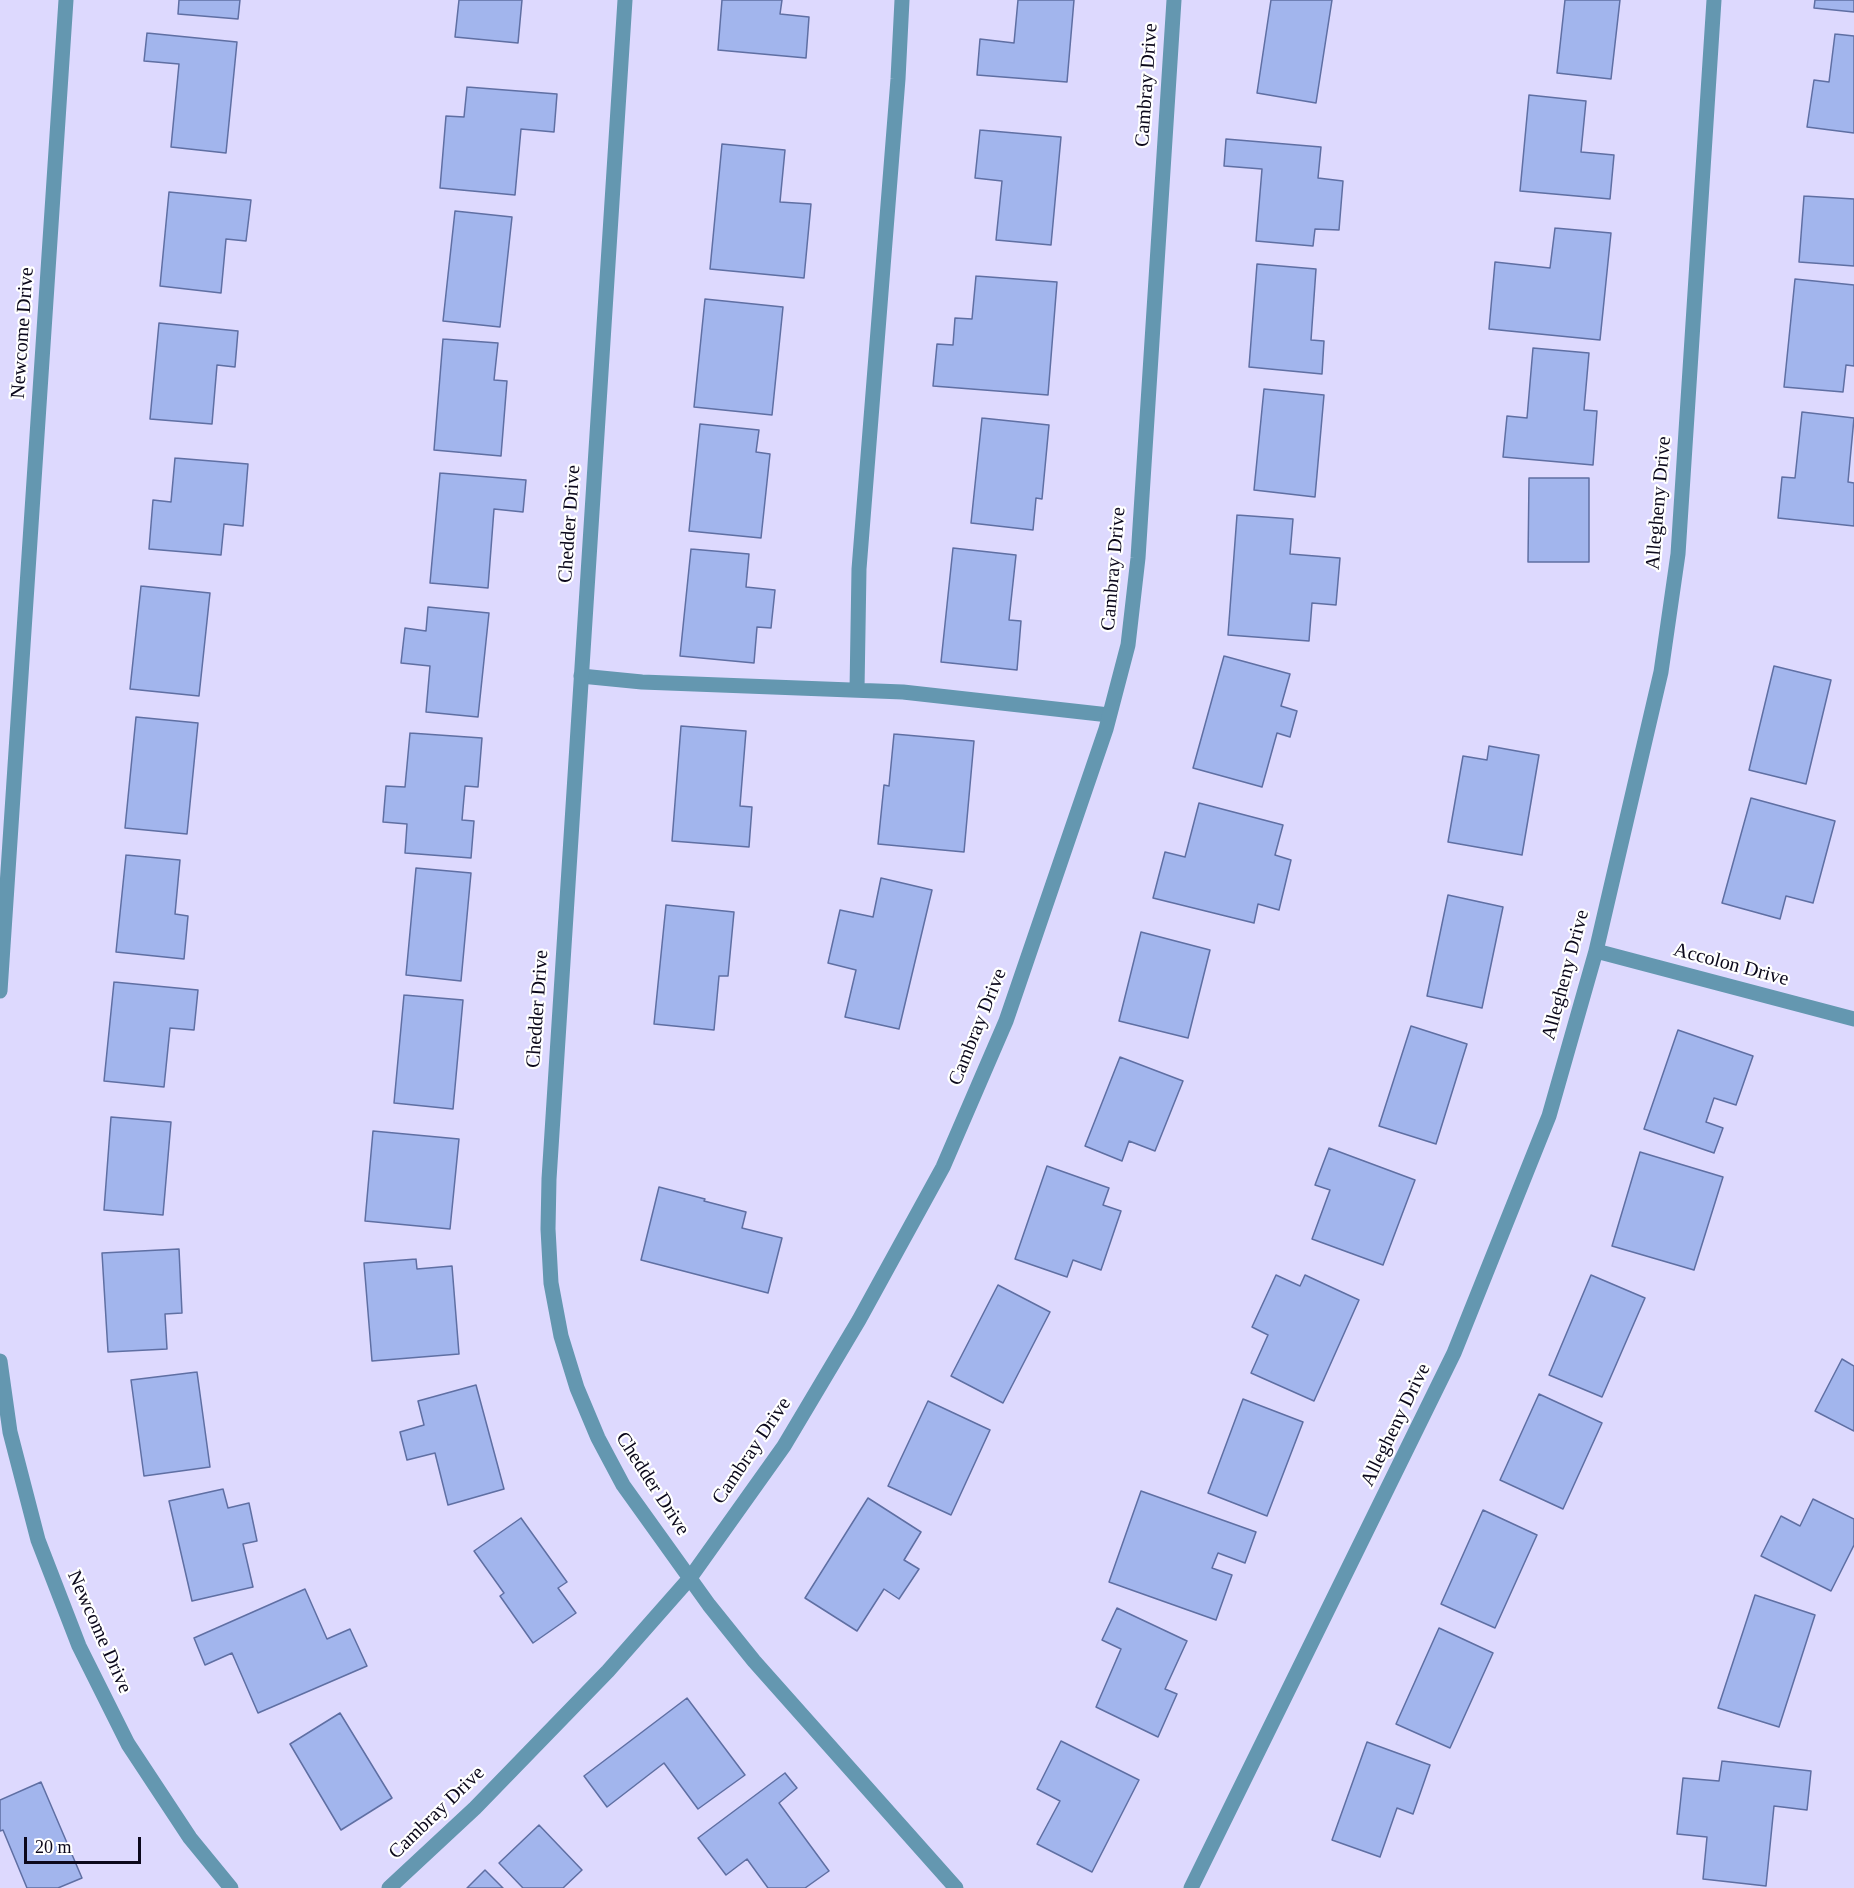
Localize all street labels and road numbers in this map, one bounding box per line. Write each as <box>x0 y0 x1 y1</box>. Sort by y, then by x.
street label: Cambray Drive <box>1131 22 1163 148</box>
street label: Newcome Drive <box>6 267 40 399</box>
street label: Allegheny Drive <box>1641 435 1677 571</box>
street label: Chedder Drive <box>554 464 586 584</box>
street label: Cambray Drive <box>1097 506 1131 632</box>
street label: Allegheny Drive <box>1537 907 1595 1043</box>
street label: Accolon Drive <box>1671 938 1791 992</box>
street label: Chedder Drive <box>522 949 554 1069</box>
street label: Cambray Drive <box>944 965 1012 1089</box>
street label: Allegheny Drive <box>1356 1360 1436 1490</box>
street label: Cambray Drive <box>707 1393 797 1509</box>
street label: Chedder Drive <box>610 1428 694 1540</box>
street label: Newcome Drive <box>61 1567 137 1697</box>
street label: Cambray Drive <box>384 1761 490 1865</box>

